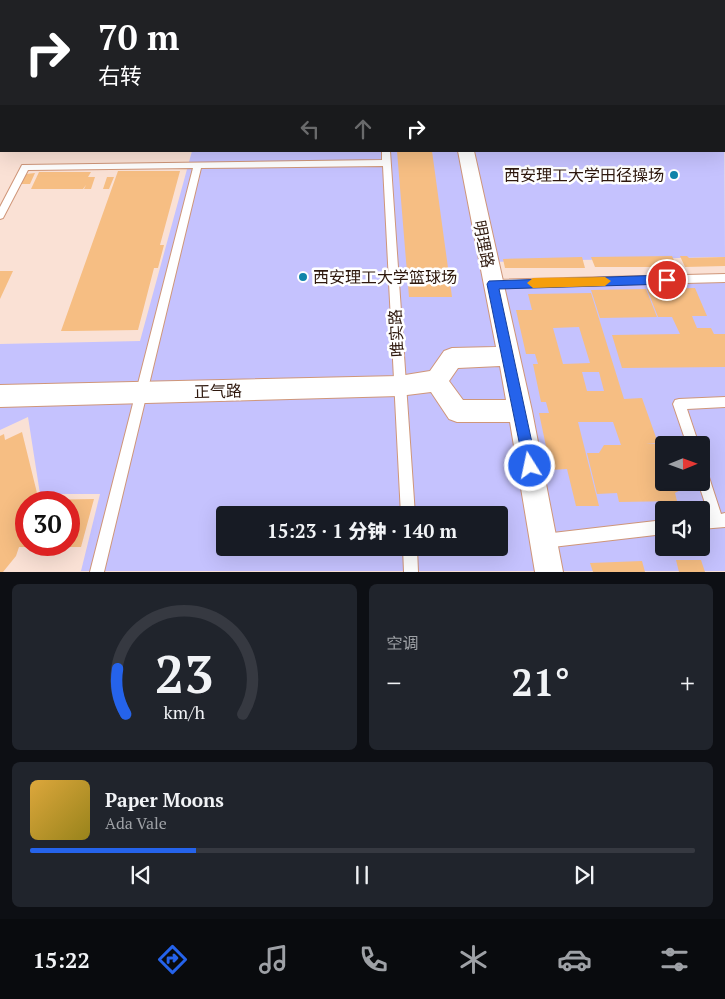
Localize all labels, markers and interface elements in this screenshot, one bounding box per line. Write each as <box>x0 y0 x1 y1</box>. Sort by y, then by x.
text: 70 m <box>98 14 179 60</box>
icon: right <box>15 20 80 85</box>
text: 右转 <box>98 61 142 90</box>
icon: left <box>296 115 324 143</box>
icon: ahead <box>349 115 377 143</box>
icon: right <box>402 115 430 143</box>
place label: 西安理工大学田径操场 <box>504 164 664 186</box>
marker: 西安理工大学田径操场 <box>668 169 680 181</box>
street label: 明理路 <box>469 218 499 270</box>
pin <box>646 259 688 301</box>
place label: 西安理工大学篮球场 <box>313 266 457 288</box>
icon: arrive <box>653 266 681 294</box>
marker: 西安理工大学篮球场 <box>297 271 309 283</box>
street label: 唯实路 <box>384 308 408 358</box>
street label: 正气路 <box>194 380 242 402</box>
north arrow <box>655 436 710 491</box>
map controls <box>655 436 710 556</box>
position arrow <box>503 439 555 491</box>
speed limit sign: 30 <box>15 491 80 556</box>
button: sound <box>655 501 710 556</box>
text: 15:23 · 1 分钟 · 140 m <box>267 518 457 543</box>
text: 空调 <box>387 632 419 654</box>
text: 23 <box>155 639 214 708</box>
text: 21° <box>511 657 570 707</box>
text: − <box>387 664 401 701</box>
text: + <box>680 664 695 701</box>
text: km/h <box>164 700 205 724</box>
text: Paper Moons <box>105 787 224 812</box>
text: Ada Vale <box>105 812 167 834</box>
icon: previous <box>127 861 155 889</box>
icon: pause <box>348 861 376 889</box>
icon: next <box>570 861 598 889</box>
icon: directions <box>155 942 190 977</box>
icon: music <box>256 942 291 977</box>
icon: phone <box>356 942 391 977</box>
icon: climate <box>456 942 491 977</box>
icon: car <box>557 942 592 977</box>
icon: filters <box>657 942 692 977</box>
text: 15:22 <box>33 945 90 974</box>

